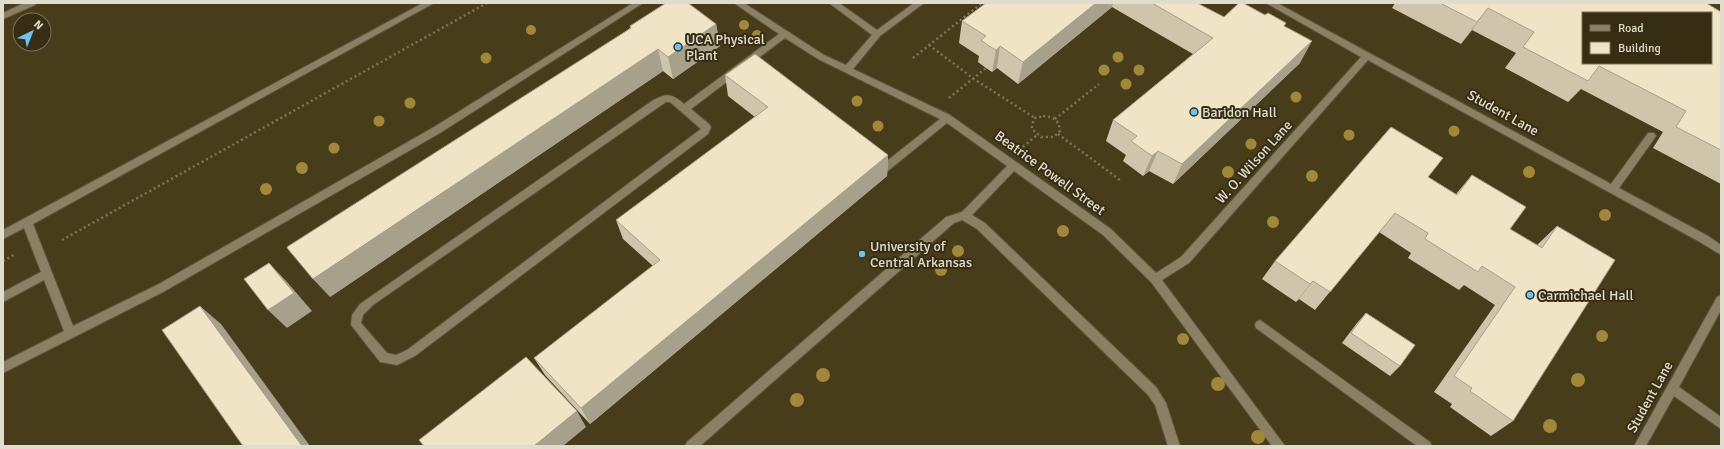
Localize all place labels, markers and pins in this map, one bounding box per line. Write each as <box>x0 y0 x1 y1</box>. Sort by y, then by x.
place label: UCA Physical Plant <box>686 31 765 64</box>
marker: UCA Physical Plant <box>673 42 683 52</box>
place label: Baridon Hall <box>1202 104 1277 121</box>
marker: Baridon Hall <box>1189 107 1199 117</box>
place label: University of Central Arkansas <box>870 238 972 271</box>
marker: University of Central Arkansas <box>857 249 867 259</box>
place label: Carmichael Hall <box>1538 287 1634 304</box>
marker: Carmichael Hall <box>1525 290 1535 300</box>

